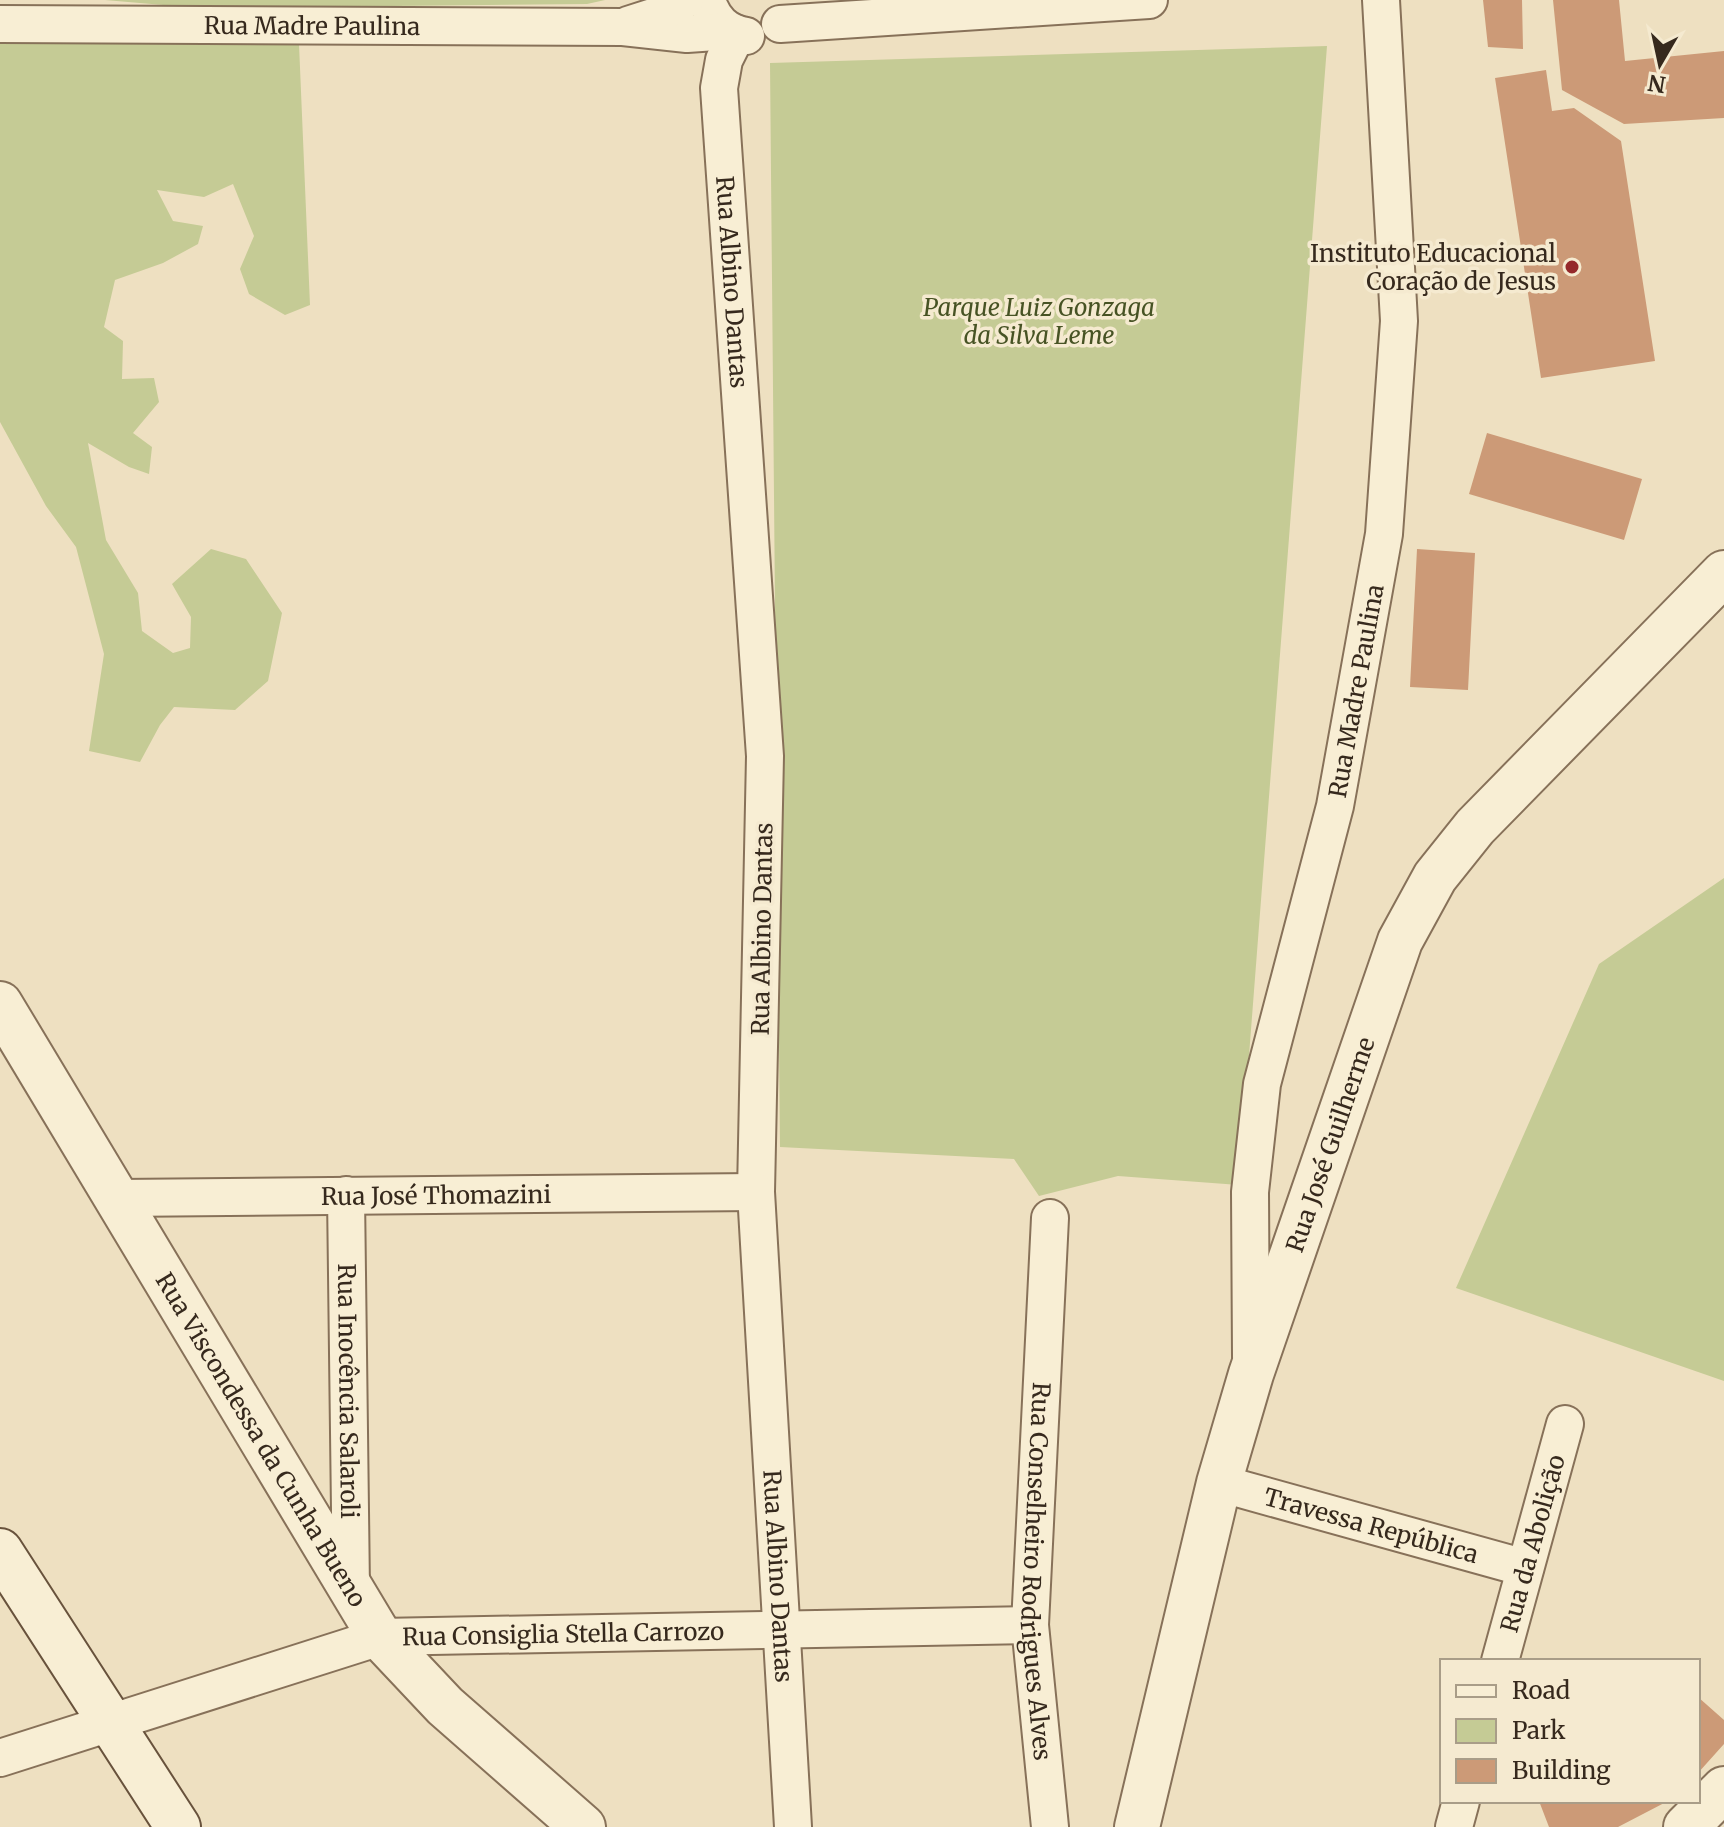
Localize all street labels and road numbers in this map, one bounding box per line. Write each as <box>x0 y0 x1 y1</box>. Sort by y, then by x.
street label: Rua Madre Paulina <box>204 9 420 42</box>
street label: Rua Albino Dantas <box>710 175 755 389</box>
street label: Rua Madre Paulina <box>1321 582 1390 800</box>
street label: Rua Albino Dantas <box>745 822 779 1036</box>
street label: Rua José Guilherme <box>1279 1033 1381 1256</box>
street label: Rua José Thomazini <box>321 1178 551 1212</box>
street label: Rua Inocência Salaroli <box>331 1263 366 1519</box>
street label: Rua Viscondessa da Cunha Bueno <box>149 1267 374 1612</box>
street label: Rua Conselheiro Rodrigues Alves <box>1014 1381 1059 1762</box>
street label: Rua da Abolição <box>1493 1451 1571 1636</box>
street label: Rua Albino Dantas <box>757 1469 800 1683</box>
street label: Travessa República <box>1261 1481 1482 1570</box>
street label: Rua Consiglia Stella Carrozo <box>402 1615 724 1652</box>

